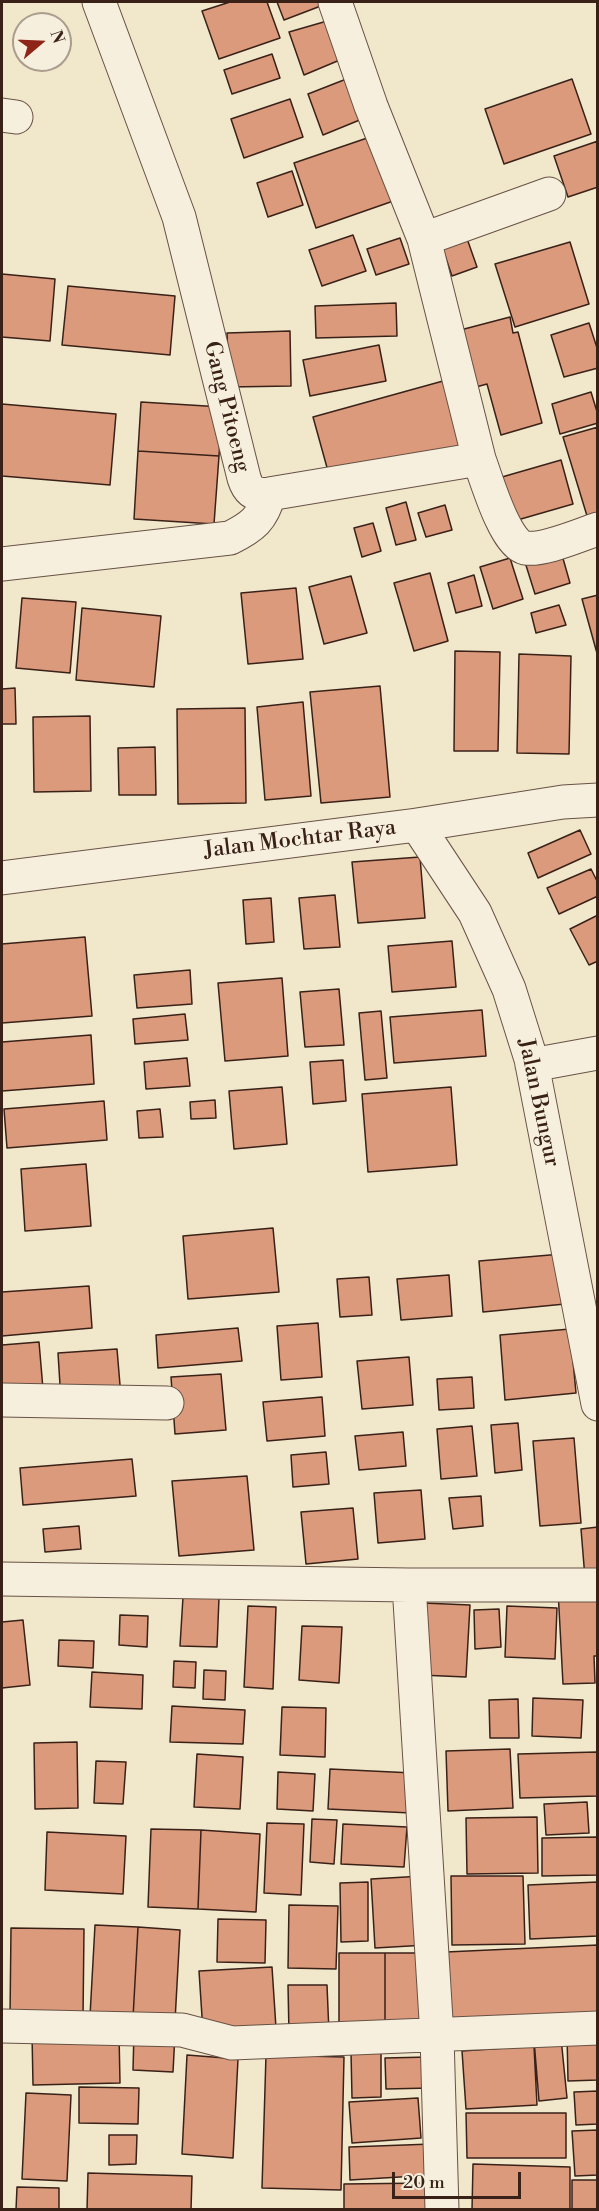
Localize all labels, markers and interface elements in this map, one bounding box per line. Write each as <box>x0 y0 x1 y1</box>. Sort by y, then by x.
north arrow <box>12 12 72 72</box>
text: N <box>46 28 69 46</box>
street label: Gang Pitoeng <box>197 339 255 475</box>
street label: Jalan Mochtar Raya <box>202 815 398 865</box>
street label: Jalan Bungur <box>512 1037 564 1169</box>
scale bar <box>395 2160 524 2198</box>
text: 20 m <box>403 2171 445 2194</box>

